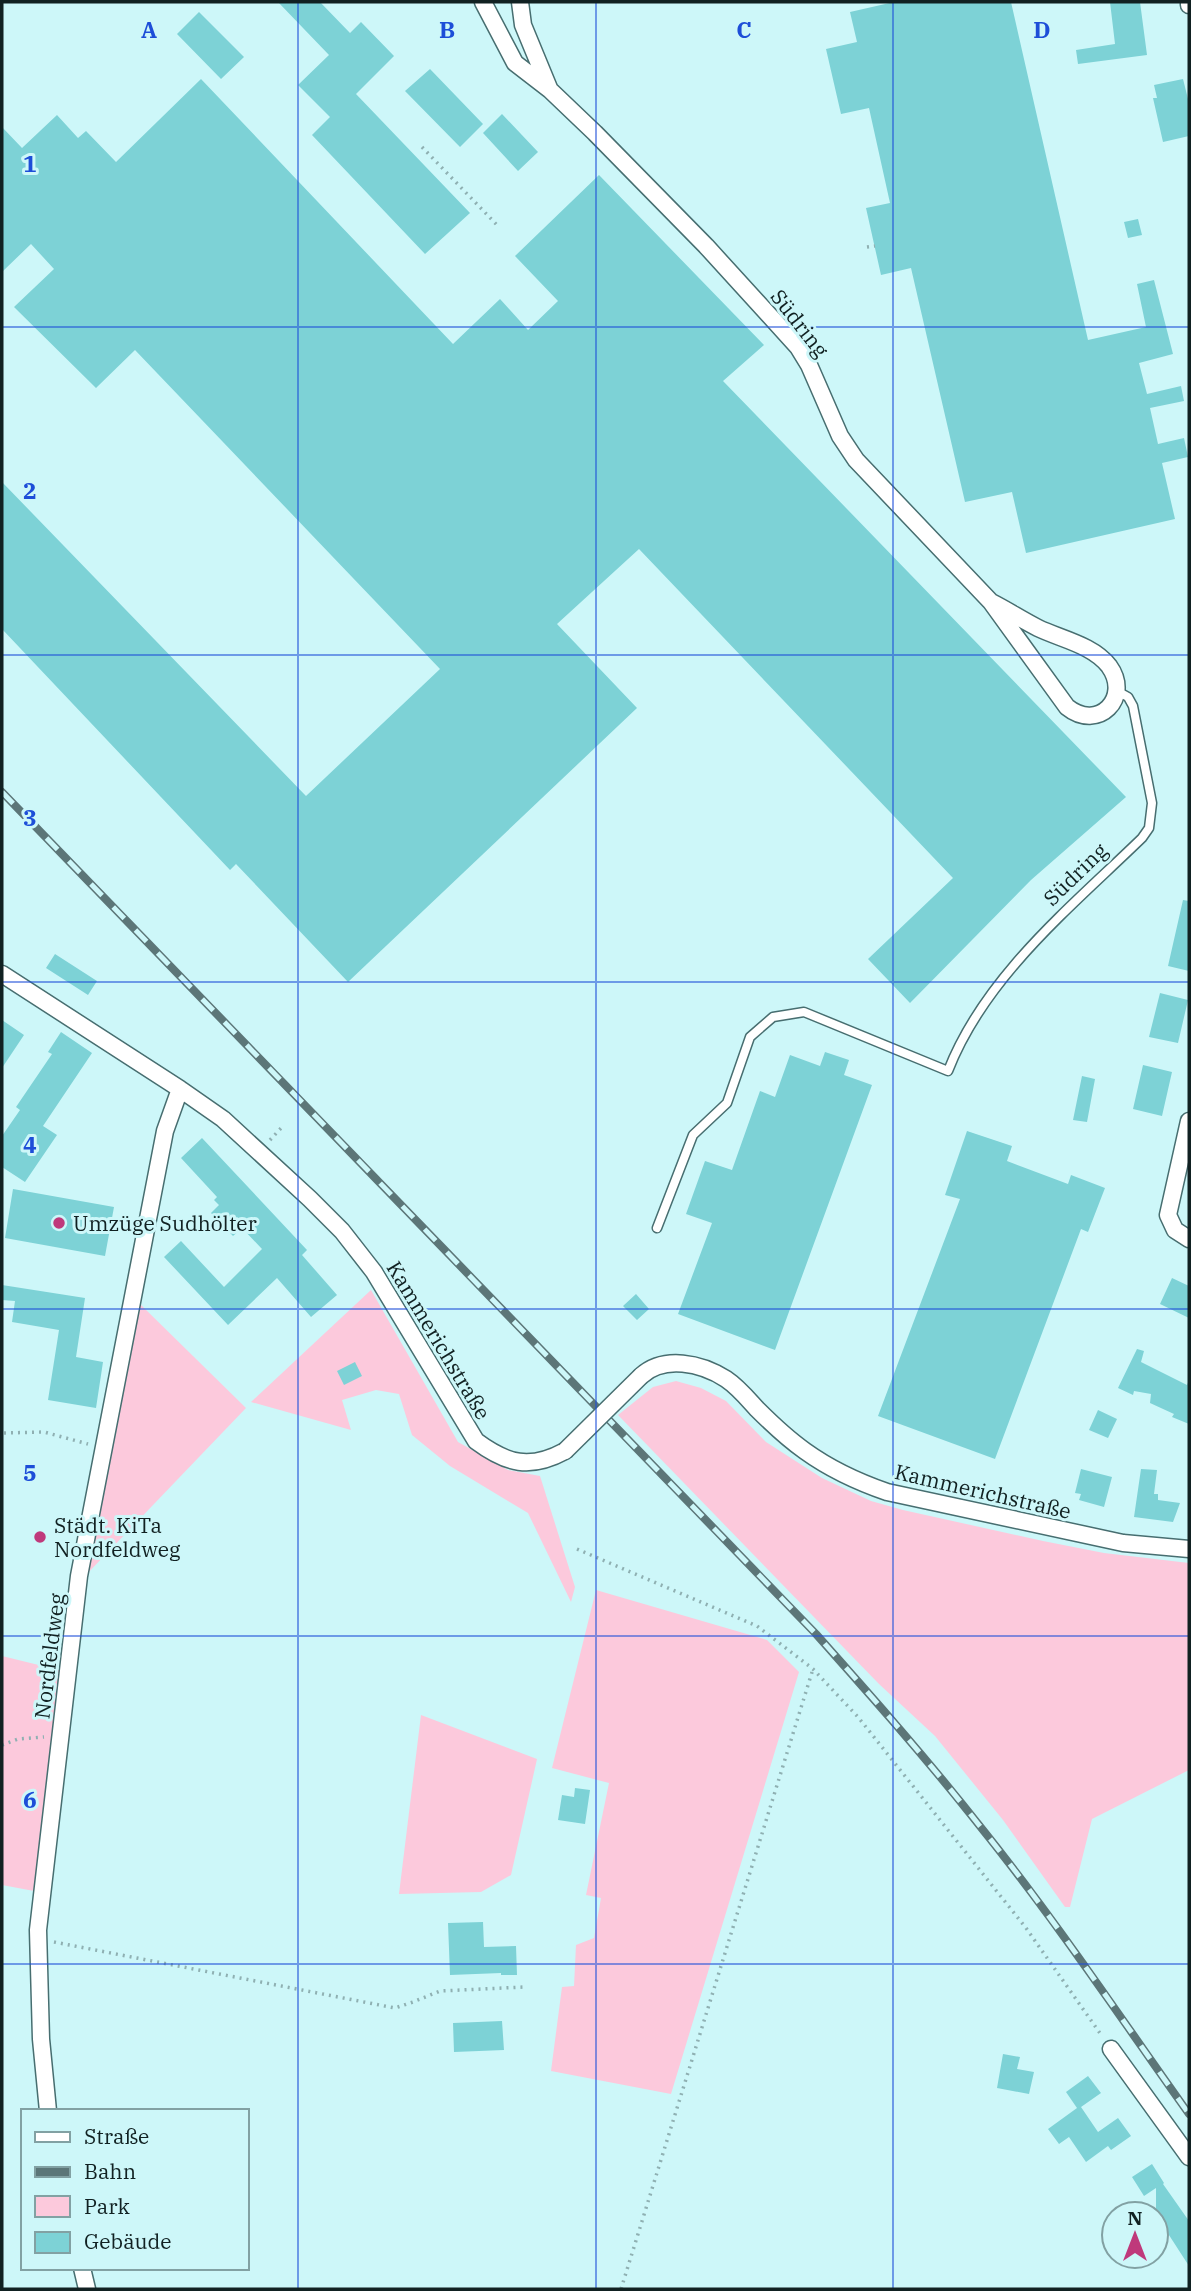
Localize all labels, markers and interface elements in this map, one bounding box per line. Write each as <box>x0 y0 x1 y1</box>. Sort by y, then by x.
text: A <box>141 14 157 44</box>
text: B <box>439 14 455 44</box>
text: C <box>736 14 752 44</box>
text: D <box>1033 14 1051 44</box>
text: 1 <box>23 148 37 178</box>
street label: Südring <box>765 283 836 363</box>
text: 2 <box>23 475 37 505</box>
text: 3 <box>23 802 37 832</box>
street label: Südring <box>1037 836 1114 911</box>
text: 4 <box>23 1129 37 1159</box>
place label: Umzüge Sudhölter <box>73 1209 258 1237</box>
marker: Umzüge Sudhölter <box>51 1215 67 1231</box>
street label: Kammerichstraße <box>381 1256 497 1424</box>
text: 5 <box>23 1457 37 1487</box>
street label: Kammerichstraße <box>892 1457 1074 1525</box>
place label: Städt. KiTa Nordfeldweg <box>54 1511 181 1563</box>
marker: Städt. KiTa Nordfeldweg <box>32 1529 48 1545</box>
street label: Nordfeldweg <box>27 1591 71 1720</box>
text: 6 <box>23 1784 37 1814</box>
legend <box>21 2109 248 2270</box>
text: Straße <box>84 2122 149 2150</box>
text: Bahn <box>84 2157 136 2185</box>
text: Park <box>84 2192 131 2220</box>
north arrow <box>1100 2200 1170 2270</box>
text: N <box>1127 2206 1143 2230</box>
text: Gebäude <box>84 2227 172 2255</box>

